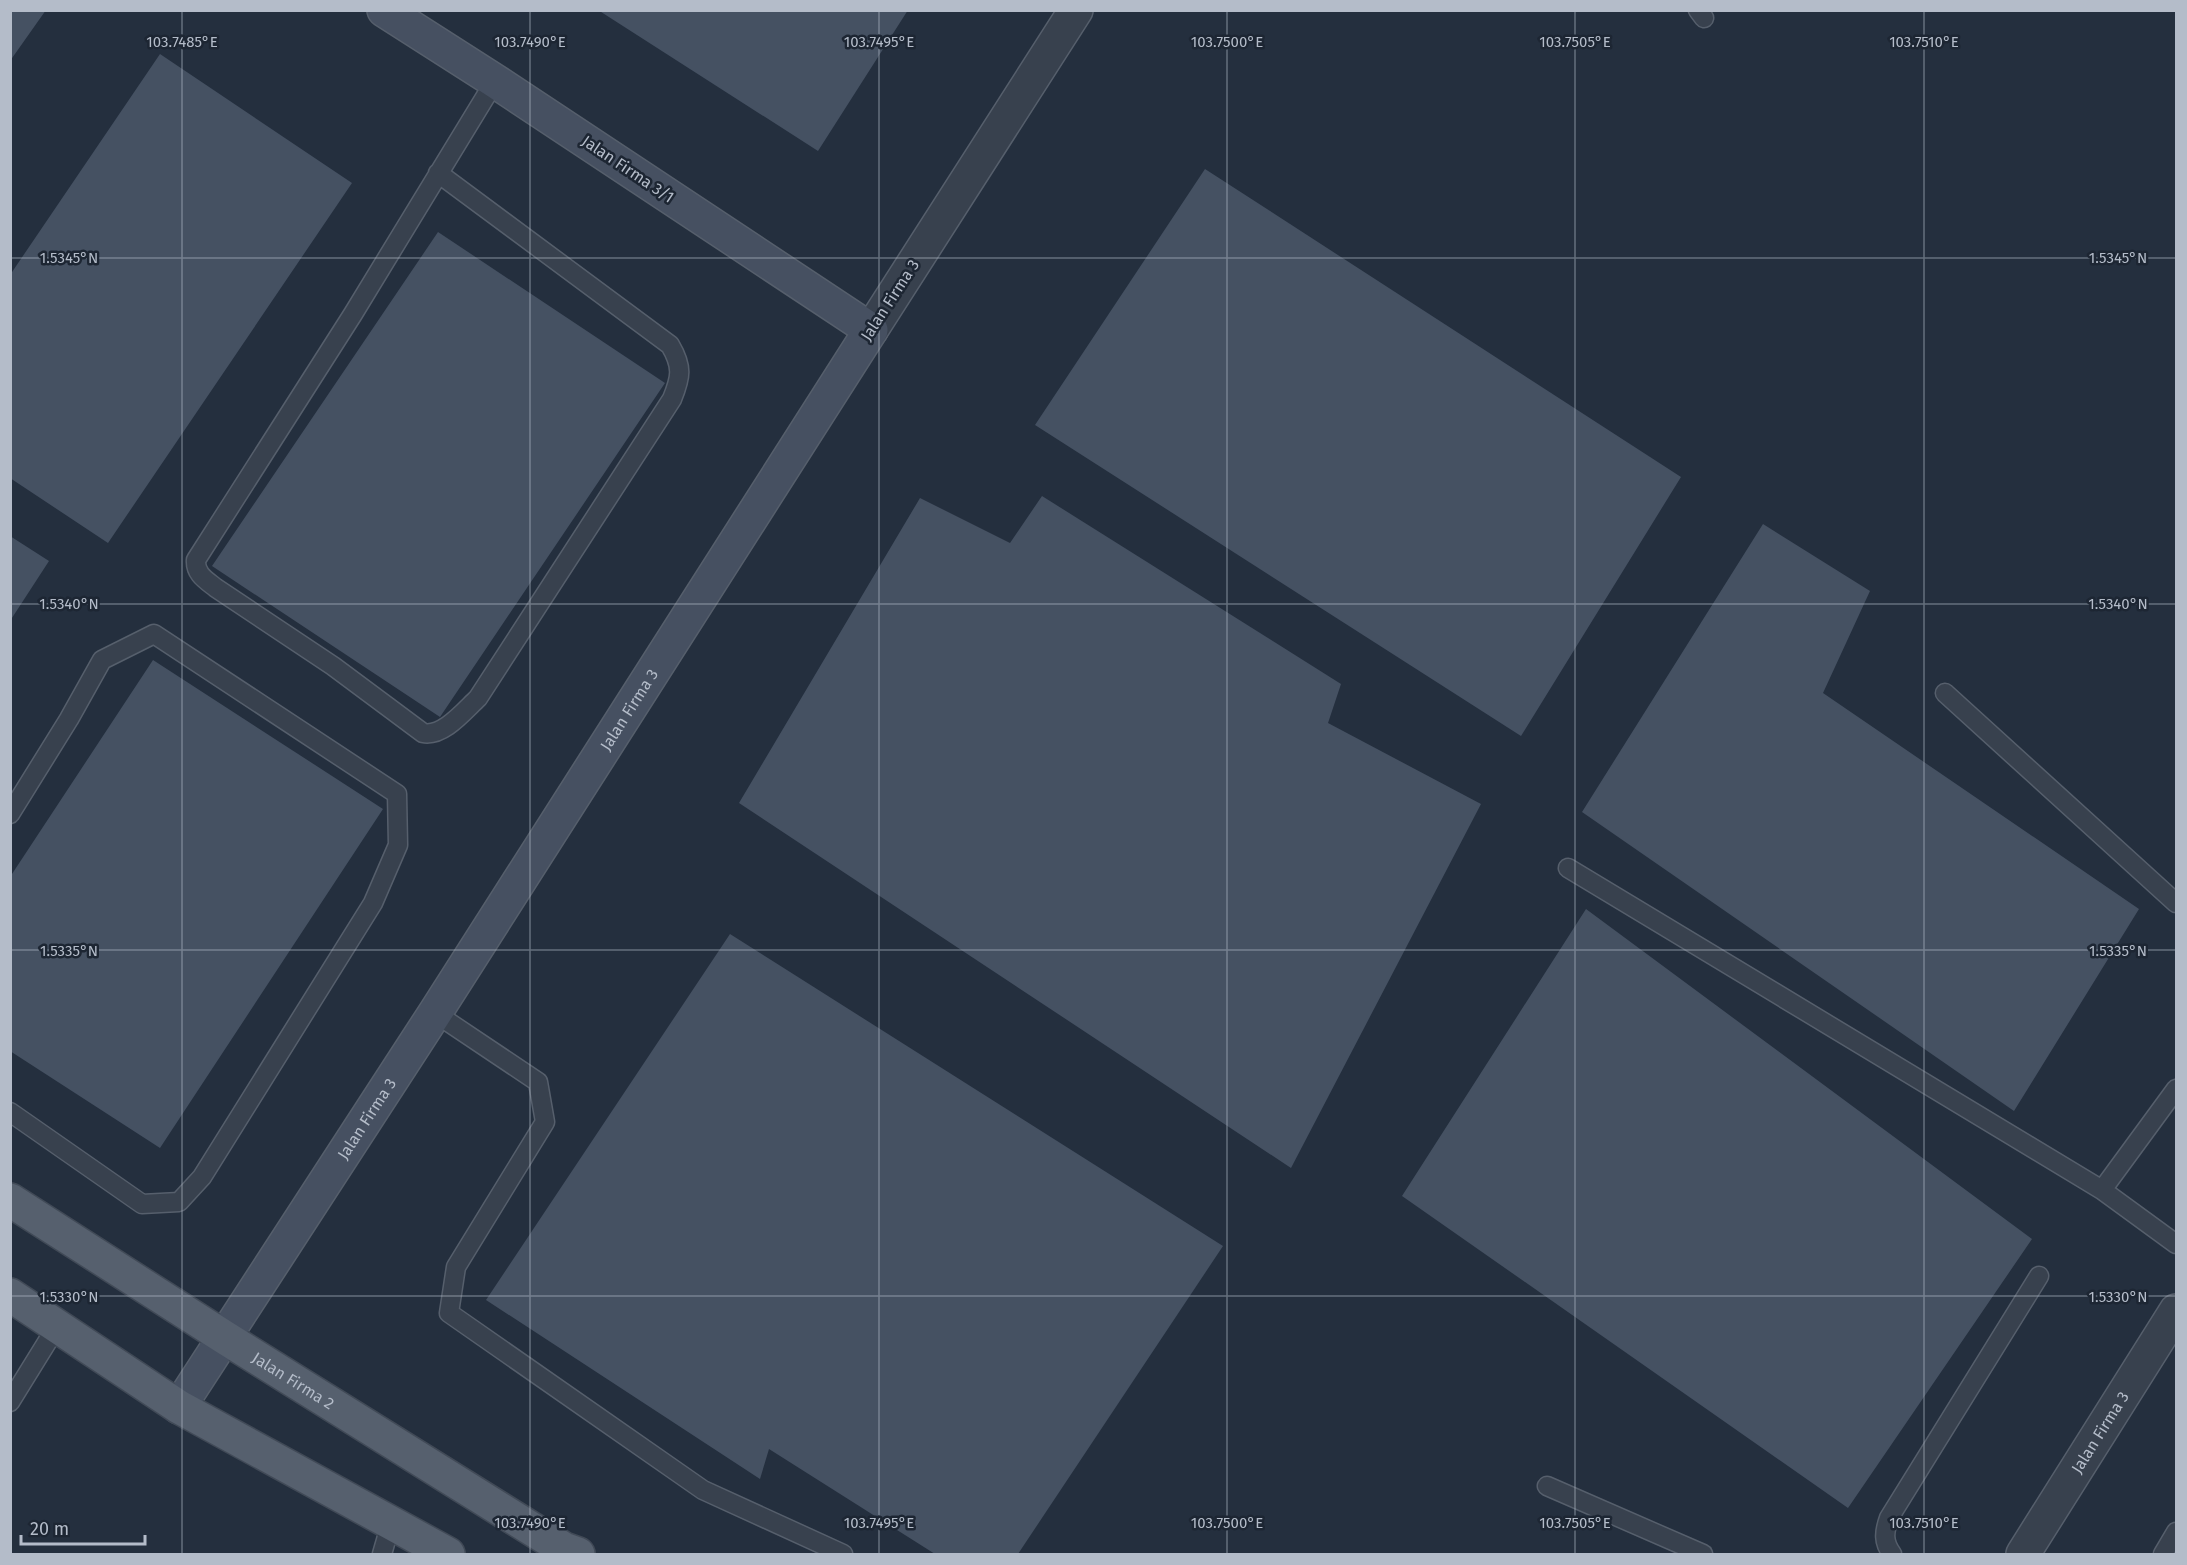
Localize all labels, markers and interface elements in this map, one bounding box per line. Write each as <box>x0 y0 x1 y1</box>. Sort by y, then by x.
text: 103.7485°E <box>146 33 218 51</box>
text: 103.7490°E <box>494 33 566 51</box>
text: 103.7495°E <box>844 33 914 51</box>
text: 103.7500°E <box>1191 33 1263 51</box>
text: 103.7505°E <box>1539 33 1611 51</box>
text: 103.7510°E <box>1889 33 1959 51</box>
street label: Jalan Firma 3/1 <box>578 131 678 207</box>
text: 1.5345°N <box>40 249 98 267</box>
text: 1.5345°N <box>2089 249 2147 267</box>
street label: Jalan Firma 3 <box>857 256 923 344</box>
text: 1.5340°N <box>39 595 99 613</box>
text: 1.5340°N <box>2088 595 2148 613</box>
street label: Jalan Firma 3 <box>596 665 662 754</box>
text: 1.5335°N <box>40 942 98 960</box>
text: 1.5335°N <box>2089 942 2147 960</box>
street label: Jalan Firma 3 <box>333 1074 400 1163</box>
text: 1.5330°N <box>39 1288 99 1306</box>
text: 1.5330°N <box>2088 1288 2148 1306</box>
street label: Jalan Firma 2 <box>249 1348 338 1413</box>
street label: Jalan Firma 3 <box>2067 1388 2133 1477</box>
scale bar <box>21 1508 146 1546</box>
text: 103.7490°E <box>494 1514 566 1532</box>
text: 103.7495°E <box>844 1514 914 1532</box>
text: 103.7500°E <box>1191 1514 1263 1532</box>
text: 103.7505°E <box>1539 1514 1611 1532</box>
text: 103.7510°E <box>1889 1514 1959 1532</box>
text: 20 m <box>30 1518 69 1540</box>

